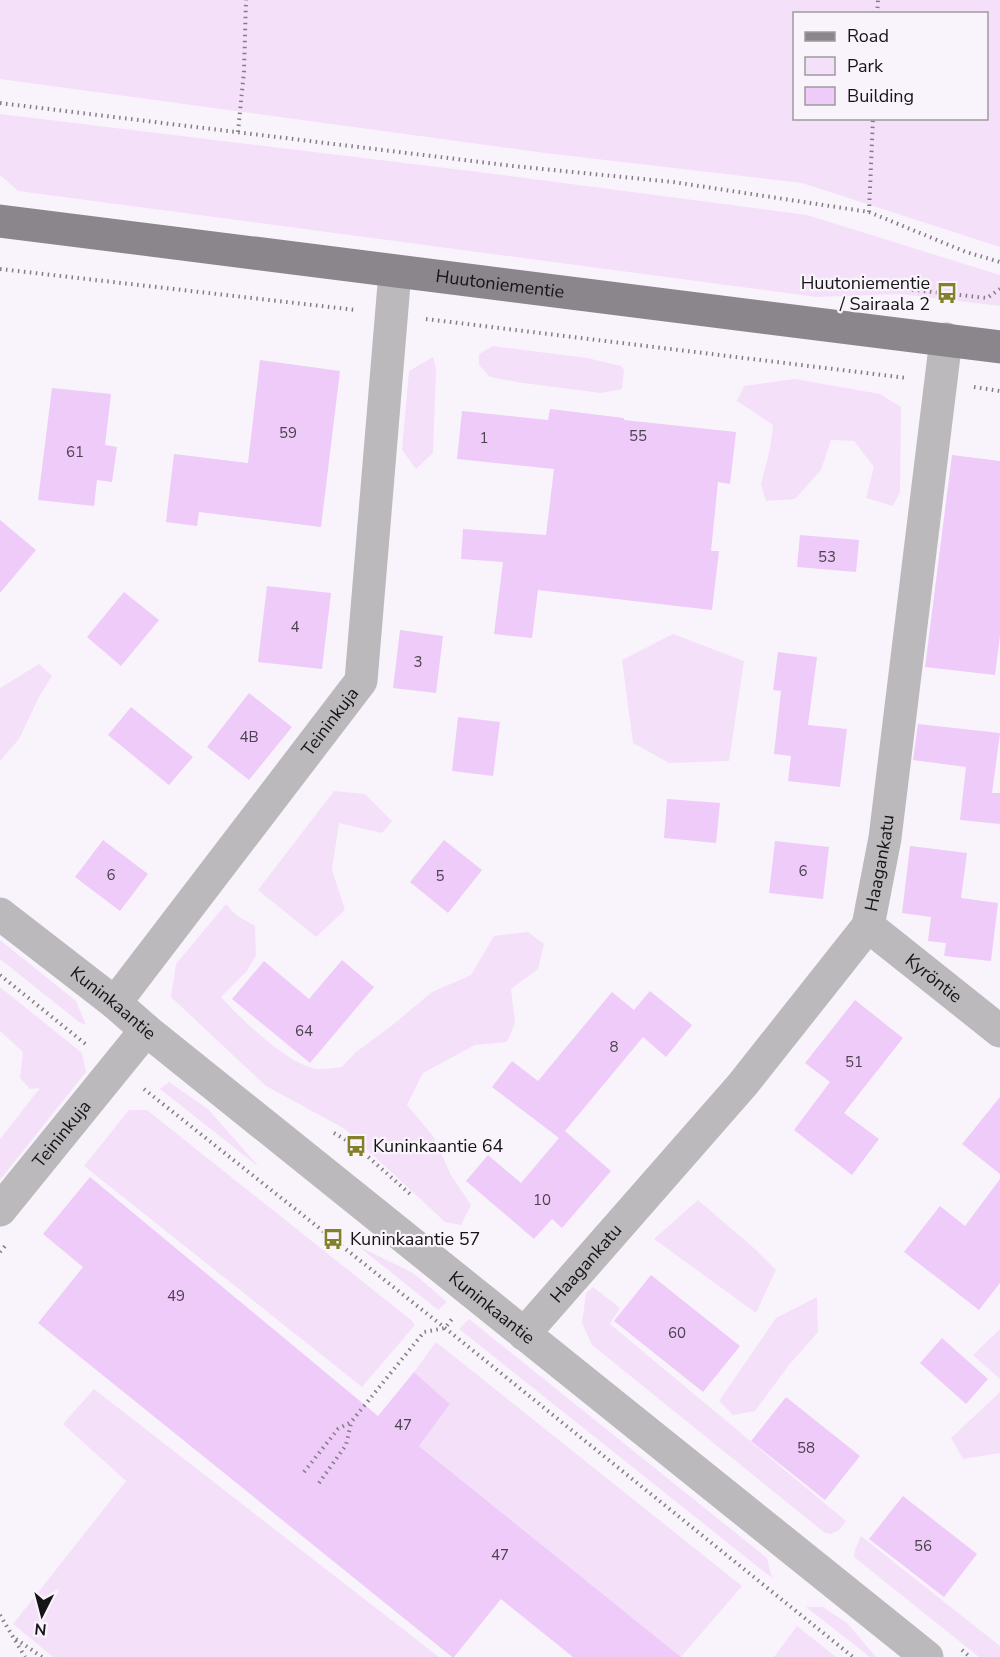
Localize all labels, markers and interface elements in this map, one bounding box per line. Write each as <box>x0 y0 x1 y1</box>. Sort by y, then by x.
legend <box>793 12 988 120</box>
text: Road <box>847 24 889 48</box>
text: Park <box>847 54 884 78</box>
text: Building <box>847 84 914 108</box>
street label: Huutoniementie <box>434 264 566 304</box>
place label: Huutoniementie / Sairaala 2 <box>801 271 930 316</box>
bus stop icon: Huutoniementie / Sairaala 2 <box>935 281 959 305</box>
house number: 59 <box>279 423 297 443</box>
house number: 55 <box>629 426 647 446</box>
house number: 1 <box>479 428 489 448</box>
house number: 61 <box>66 442 84 462</box>
house number: 53 <box>818 547 836 567</box>
house number: 4 <box>290 617 300 637</box>
house number: 3 <box>413 652 423 672</box>
street label: Teininkuja <box>296 682 364 761</box>
house number: 4B <box>239 727 259 747</box>
street label: Haagankatu <box>859 813 900 913</box>
house number: 6 <box>798 861 808 881</box>
house number: 6 <box>106 865 116 885</box>
house number: 5 <box>435 866 445 886</box>
street label: Kyröntie <box>900 948 967 1008</box>
street label: Kuninkaantie <box>65 961 161 1045</box>
house number: 64 <box>295 1021 313 1041</box>
house number: 8 <box>609 1037 619 1057</box>
house number: 51 <box>845 1052 863 1072</box>
street label: Teininkuja <box>27 1095 97 1173</box>
bus stop icon: Kuninkaantie 64 <box>344 1134 368 1158</box>
place label: Kuninkaantie 64 <box>373 1134 503 1158</box>
house number: 10 <box>533 1190 551 1210</box>
street label: Haagankatu <box>545 1219 627 1308</box>
bus stop icon: Kuninkaantie 57 <box>321 1227 345 1251</box>
place label: Kuninkaantie 57 <box>350 1227 480 1251</box>
street label: Kuninkaantie <box>444 1266 540 1350</box>
house number: 49 <box>167 1286 185 1306</box>
house number: 60 <box>668 1323 686 1343</box>
house number: 47 <box>394 1415 412 1435</box>
house number: 58 <box>797 1438 815 1458</box>
house number: 56 <box>914 1536 932 1556</box>
house number: 47 <box>491 1545 509 1565</box>
north arrow <box>12 1585 72 1645</box>
text: N <box>33 1617 48 1640</box>

